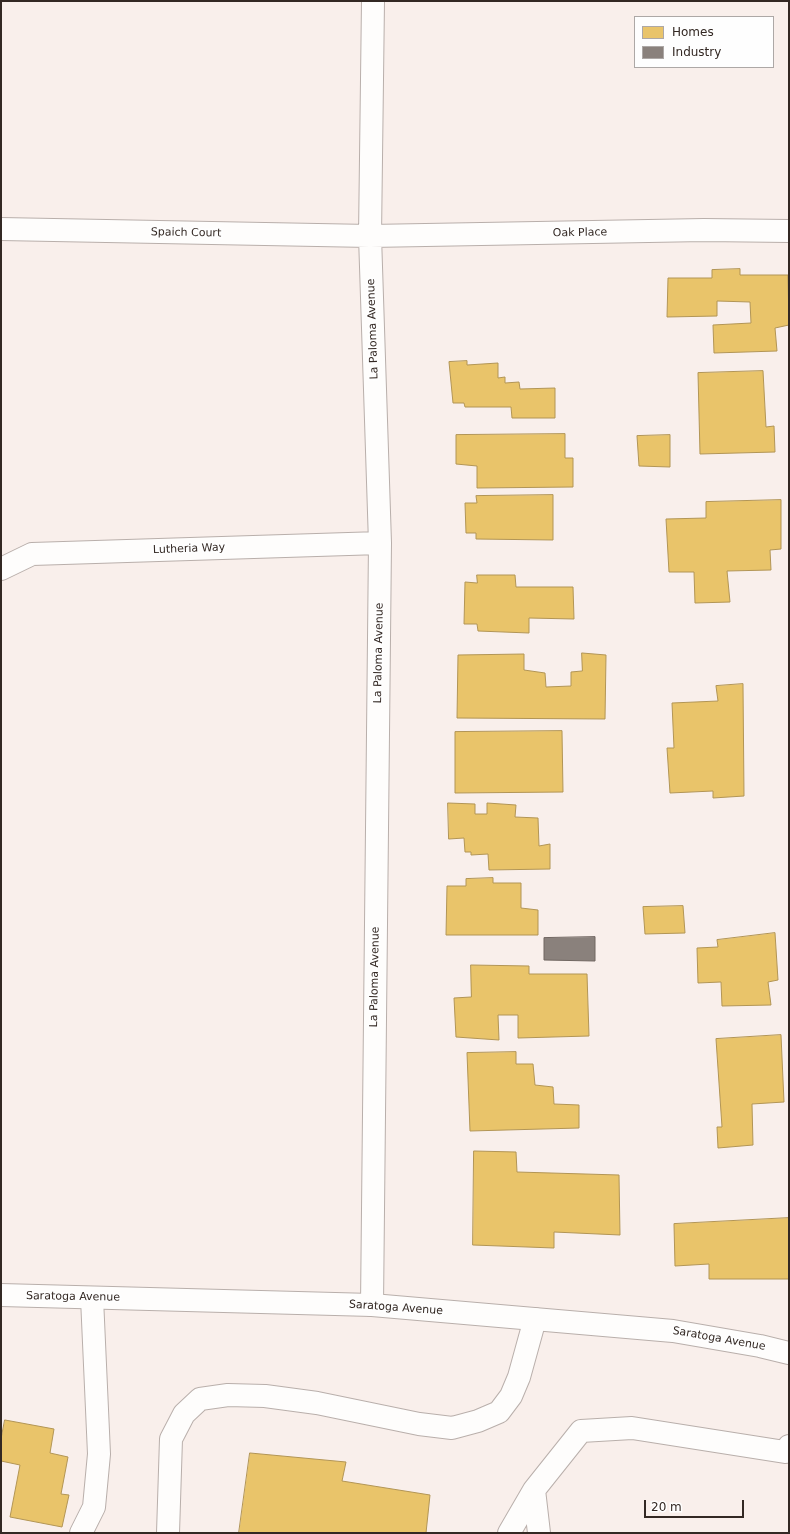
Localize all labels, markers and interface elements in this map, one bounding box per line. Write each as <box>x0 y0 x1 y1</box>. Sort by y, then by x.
legend <box>634 16 774 68</box>
text: Homes <box>672 25 714 39</box>
text: Industry <box>672 45 721 59</box>
street label: Spaich Court <box>151 226 221 240</box>
street label: Oak Place <box>553 226 607 240</box>
street label: La Paloma Avenue <box>365 278 381 380</box>
street label: Lutheria Way <box>153 541 225 557</box>
street label: La Paloma Avenue <box>372 602 386 704</box>
street label: La Paloma Avenue <box>368 926 382 1028</box>
street label: Saratoga Avenue <box>26 1290 120 1304</box>
street label: Saratoga Avenue <box>349 1298 443 1318</box>
street label: Saratoga Avenue <box>672 1324 766 1354</box>
scale bar <box>646 1492 746 1518</box>
text: 20 m <box>651 1500 682 1514</box>

